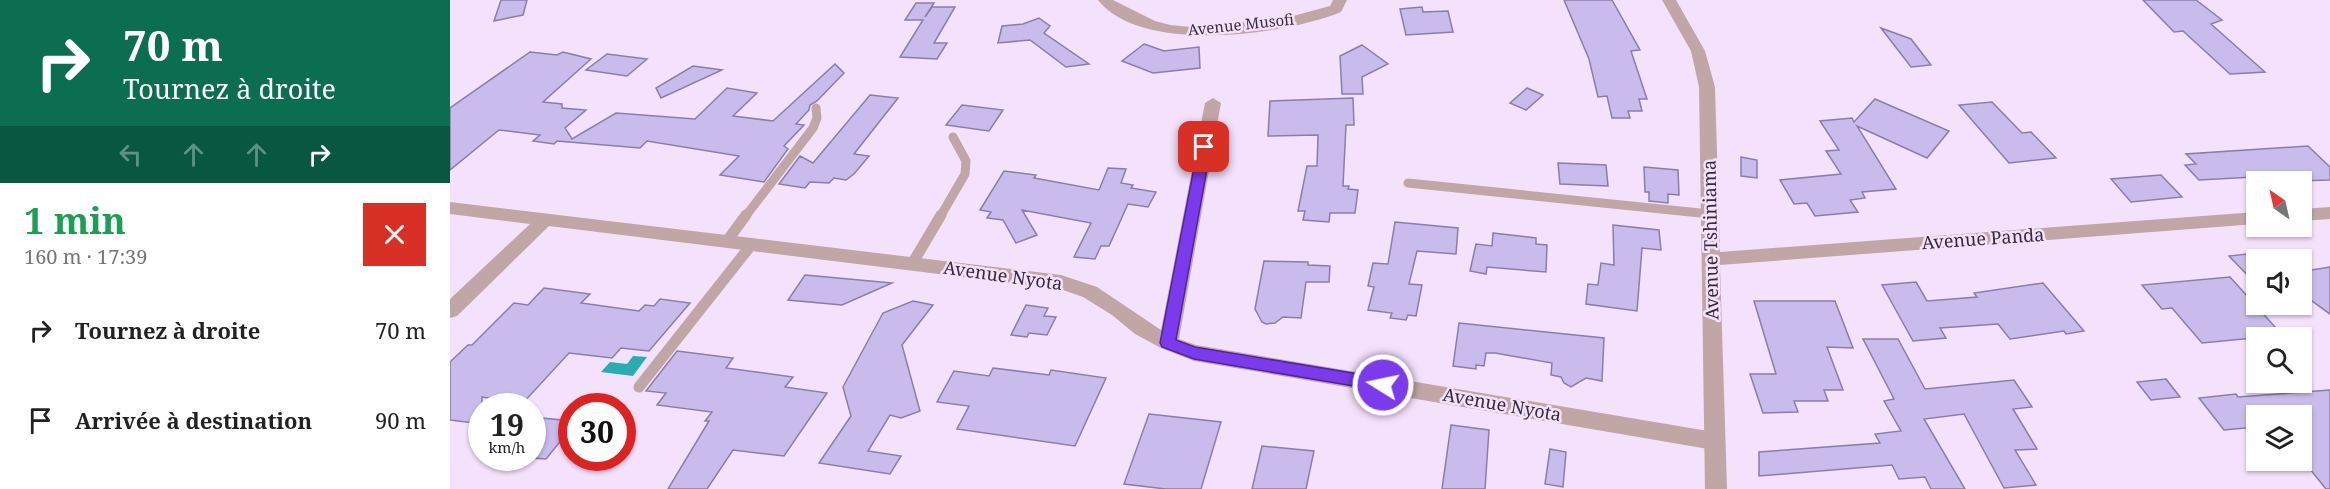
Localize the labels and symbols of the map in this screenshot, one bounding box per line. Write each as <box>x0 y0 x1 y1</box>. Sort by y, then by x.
street label: Avenue Musofi <box>1187 8 1295 40</box>
pin <box>1178 121 1229 172</box>
street label: Avenue Tshiniama <box>1697 160 1723 320</box>
north arrow <box>2246 171 2312 237</box>
street label: Avenue Panda <box>1921 222 2045 254</box>
street label: Avenue Nyota <box>942 255 1064 295</box>
position arrow <box>1351 353 1415 417</box>
street label: Avenue Nyota <box>1441 382 1563 426</box>
speed limit sign: 30 <box>558 393 636 471</box>

